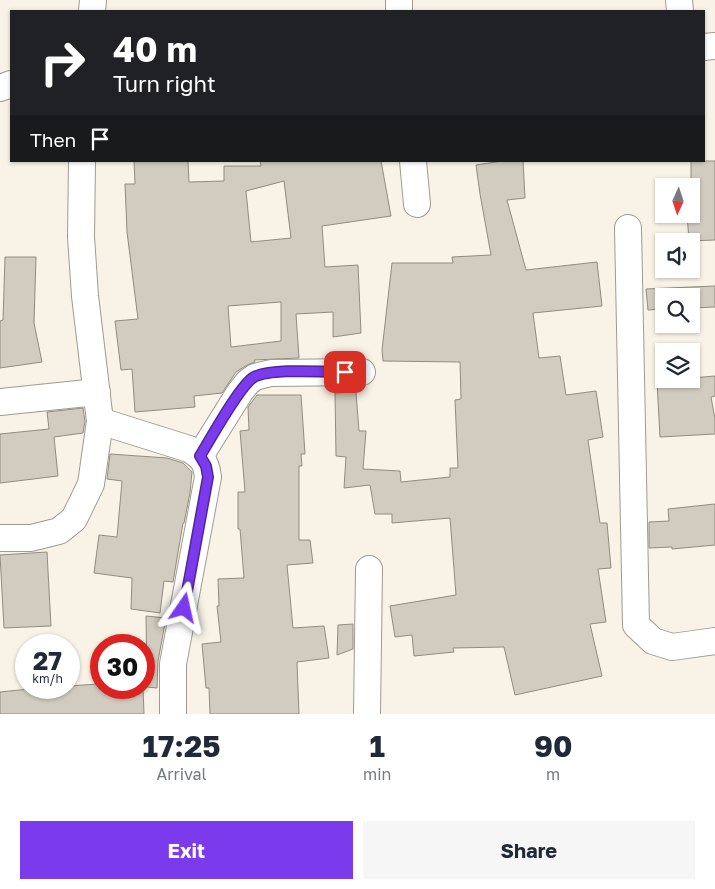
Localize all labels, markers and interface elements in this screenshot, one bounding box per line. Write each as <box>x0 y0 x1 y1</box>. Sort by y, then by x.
text: 40 m <box>113 28 197 70</box>
icon: right <box>30 30 95 95</box>
text: Turn right <box>113 70 216 97</box>
icon: arrive <box>86 125 114 153</box>
text: Then <box>30 128 76 151</box>
north arrow <box>655 178 700 222</box>
map controls <box>655 178 700 388</box>
button: sound <box>655 233 700 278</box>
button: search <box>655 288 700 333</box>
button: layers <box>655 343 700 388</box>
pin <box>324 351 366 393</box>
icon: arrive <box>331 358 359 386</box>
position arrow <box>157 581 209 633</box>
speed limit sign: 30 <box>90 634 155 699</box>
text: 27 <box>33 645 62 676</box>
text: km/h <box>32 671 63 686</box>
text: 17:25 <box>143 728 221 764</box>
text: 1 <box>369 728 385 764</box>
text: 90 <box>534 728 572 764</box>
text: Arrival <box>156 764 207 784</box>
text: min <box>363 764 391 784</box>
text: m <box>546 764 560 784</box>
button: Exit <box>20 821 353 879</box>
button: Share <box>363 821 695 879</box>

